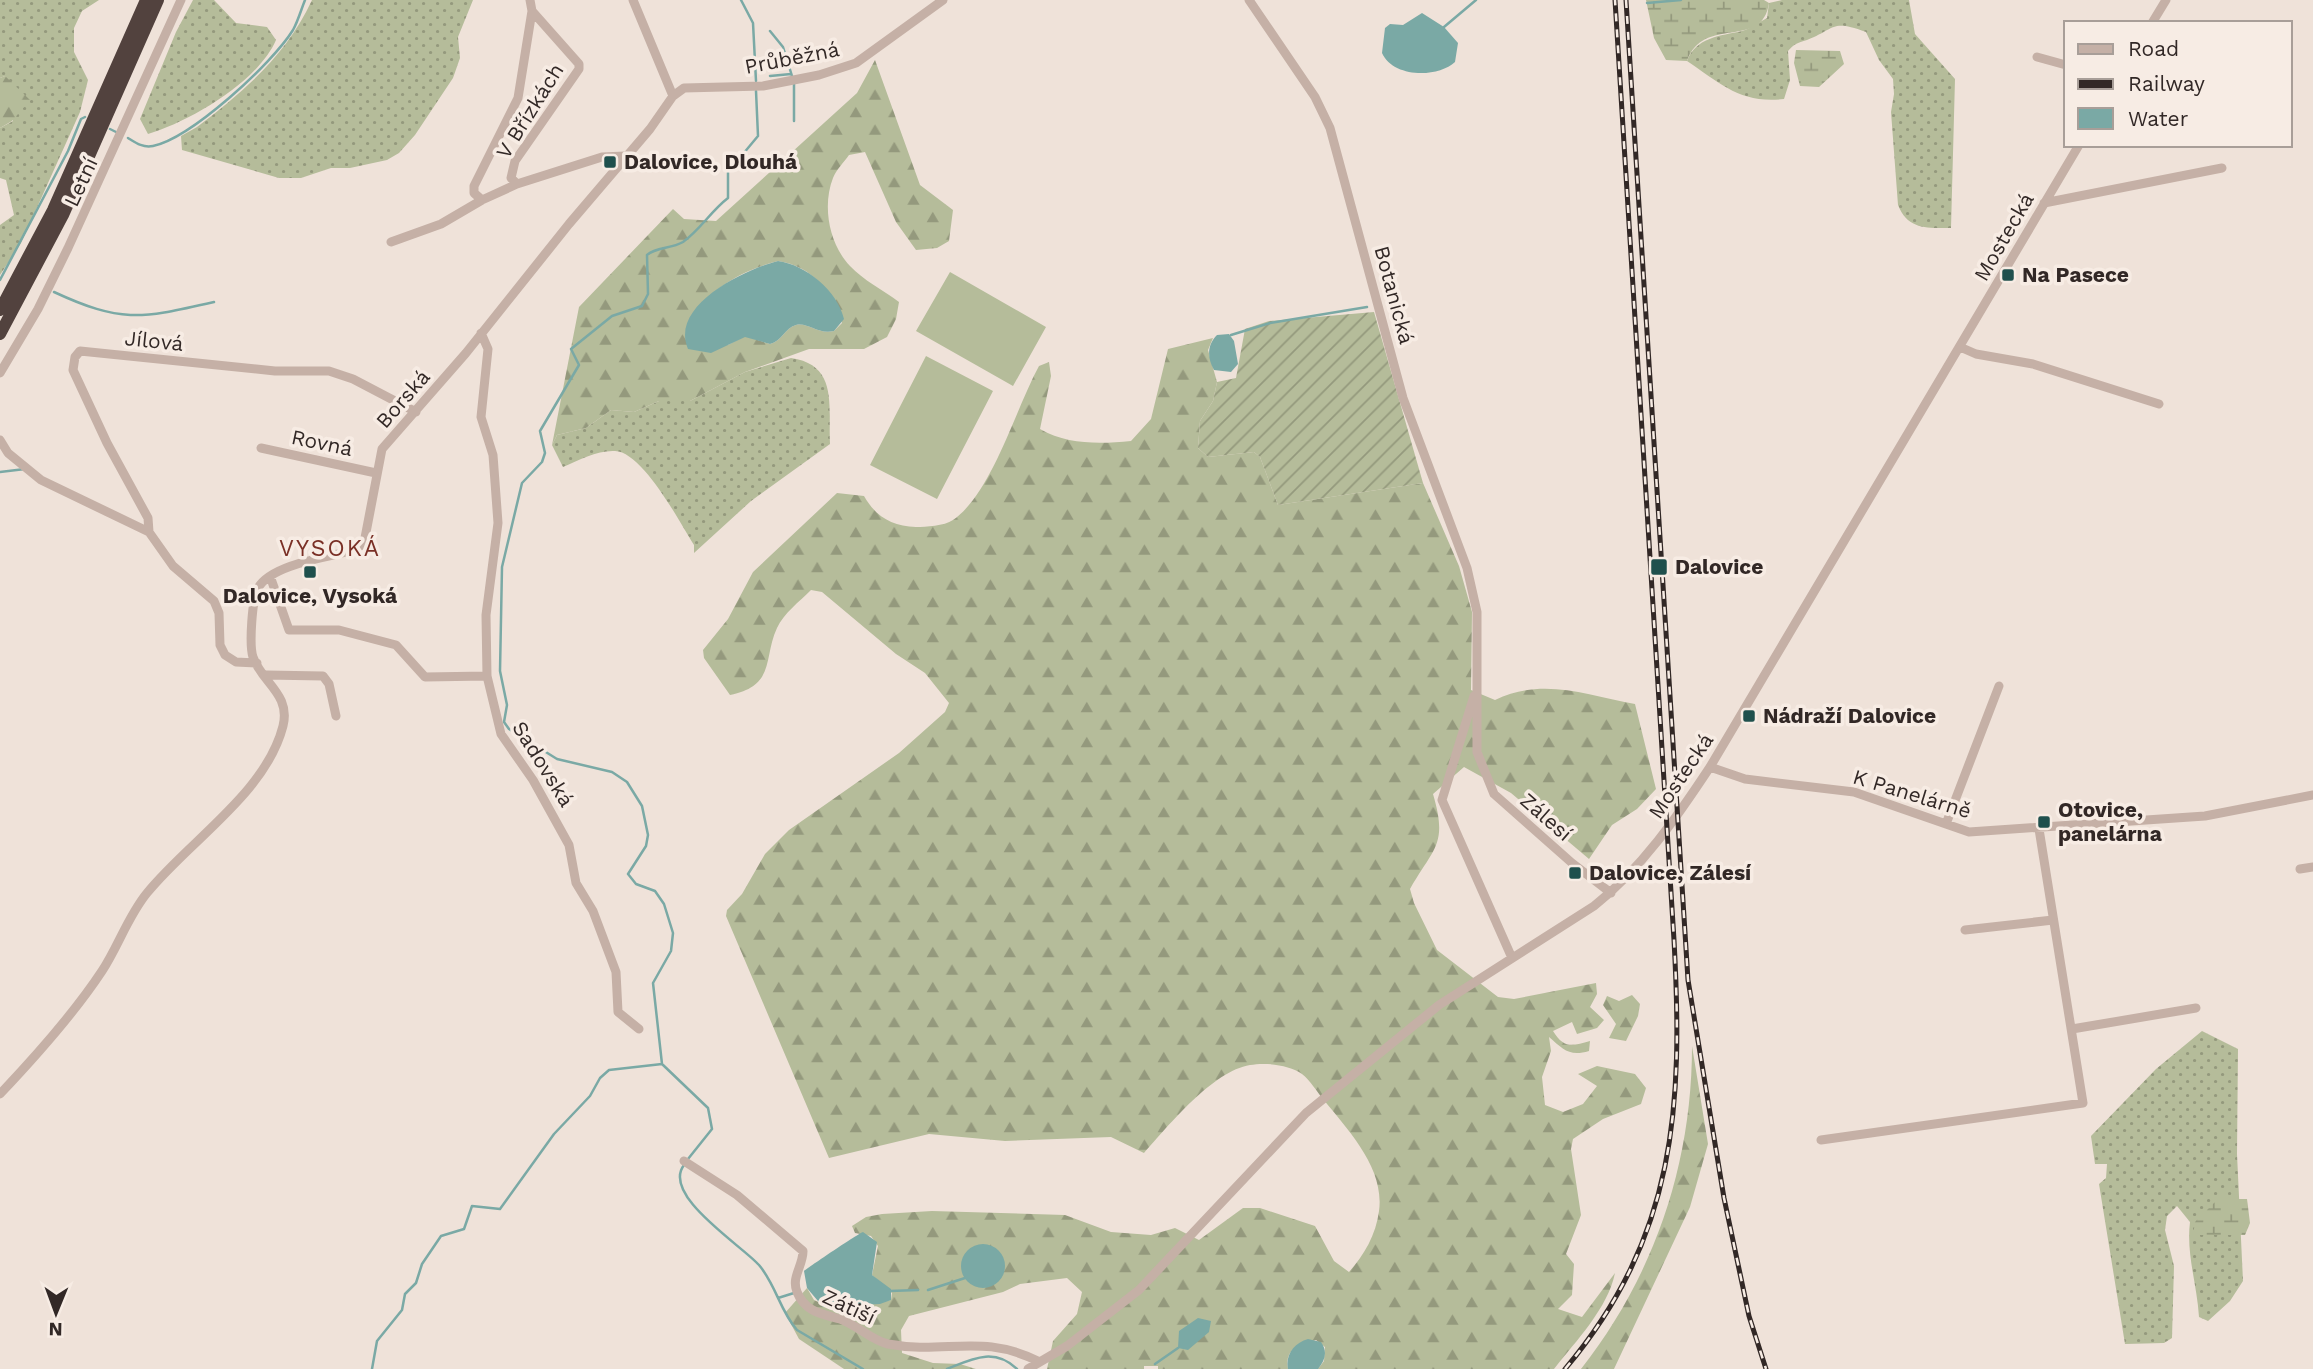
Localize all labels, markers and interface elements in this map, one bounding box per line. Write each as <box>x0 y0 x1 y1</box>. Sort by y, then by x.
legend <box>2064 21 2292 147</box>
street label: Průběžná <box>743 36 841 79</box>
text: Road <box>2128 36 2179 61</box>
street label: V Břízkách <box>490 59 569 163</box>
text: Railway <box>2128 71 2205 96</box>
text: Water <box>2128 106 2189 131</box>
place label: Dalovice, Dlouhá <box>624 149 798 174</box>
street label: Letní <box>58 153 103 210</box>
marker: Dalovice, Dlouhá <box>602 154 618 170</box>
street label: Mostecká <box>1968 188 2039 285</box>
street label: Botanická <box>1369 243 1420 347</box>
place label: Na Pasece <box>2022 262 2129 287</box>
marker: Na Pasece <box>2000 267 2016 283</box>
street label: Jílová <box>123 325 185 356</box>
street label: Borská <box>371 364 435 433</box>
street label: Rovná <box>289 424 355 461</box>
district label: VYSOKÁ <box>279 535 381 562</box>
place label: Dalovice <box>1675 554 1763 579</box>
marker: Dalovice <box>1649 557 1669 577</box>
marker: Dalovice, Vysoká <box>302 564 318 580</box>
place label: Dalovice, Vysoká <box>223 583 398 608</box>
place label: Nádraží Dalovice <box>1763 703 1936 728</box>
marker: Nádraží Dalovice <box>1741 708 1757 724</box>
street label: Sadovská <box>507 716 580 811</box>
street label: Mostecká <box>1643 728 1718 823</box>
street label: K Panelárně <box>1850 764 1974 823</box>
street label: Zálesí <box>1515 787 1578 846</box>
place label: Otovice, panelárna <box>2058 797 2163 846</box>
marker: Otovice, panelárna <box>2036 814 2052 830</box>
place label: Dalovice, Zálesí <box>1589 860 1752 885</box>
marker: Dalovice, Zálesí <box>1567 865 1583 881</box>
north arrow <box>21 1278 91 1348</box>
street label: Zátiší <box>819 1283 880 1330</box>
text: N <box>48 1318 63 1341</box>

